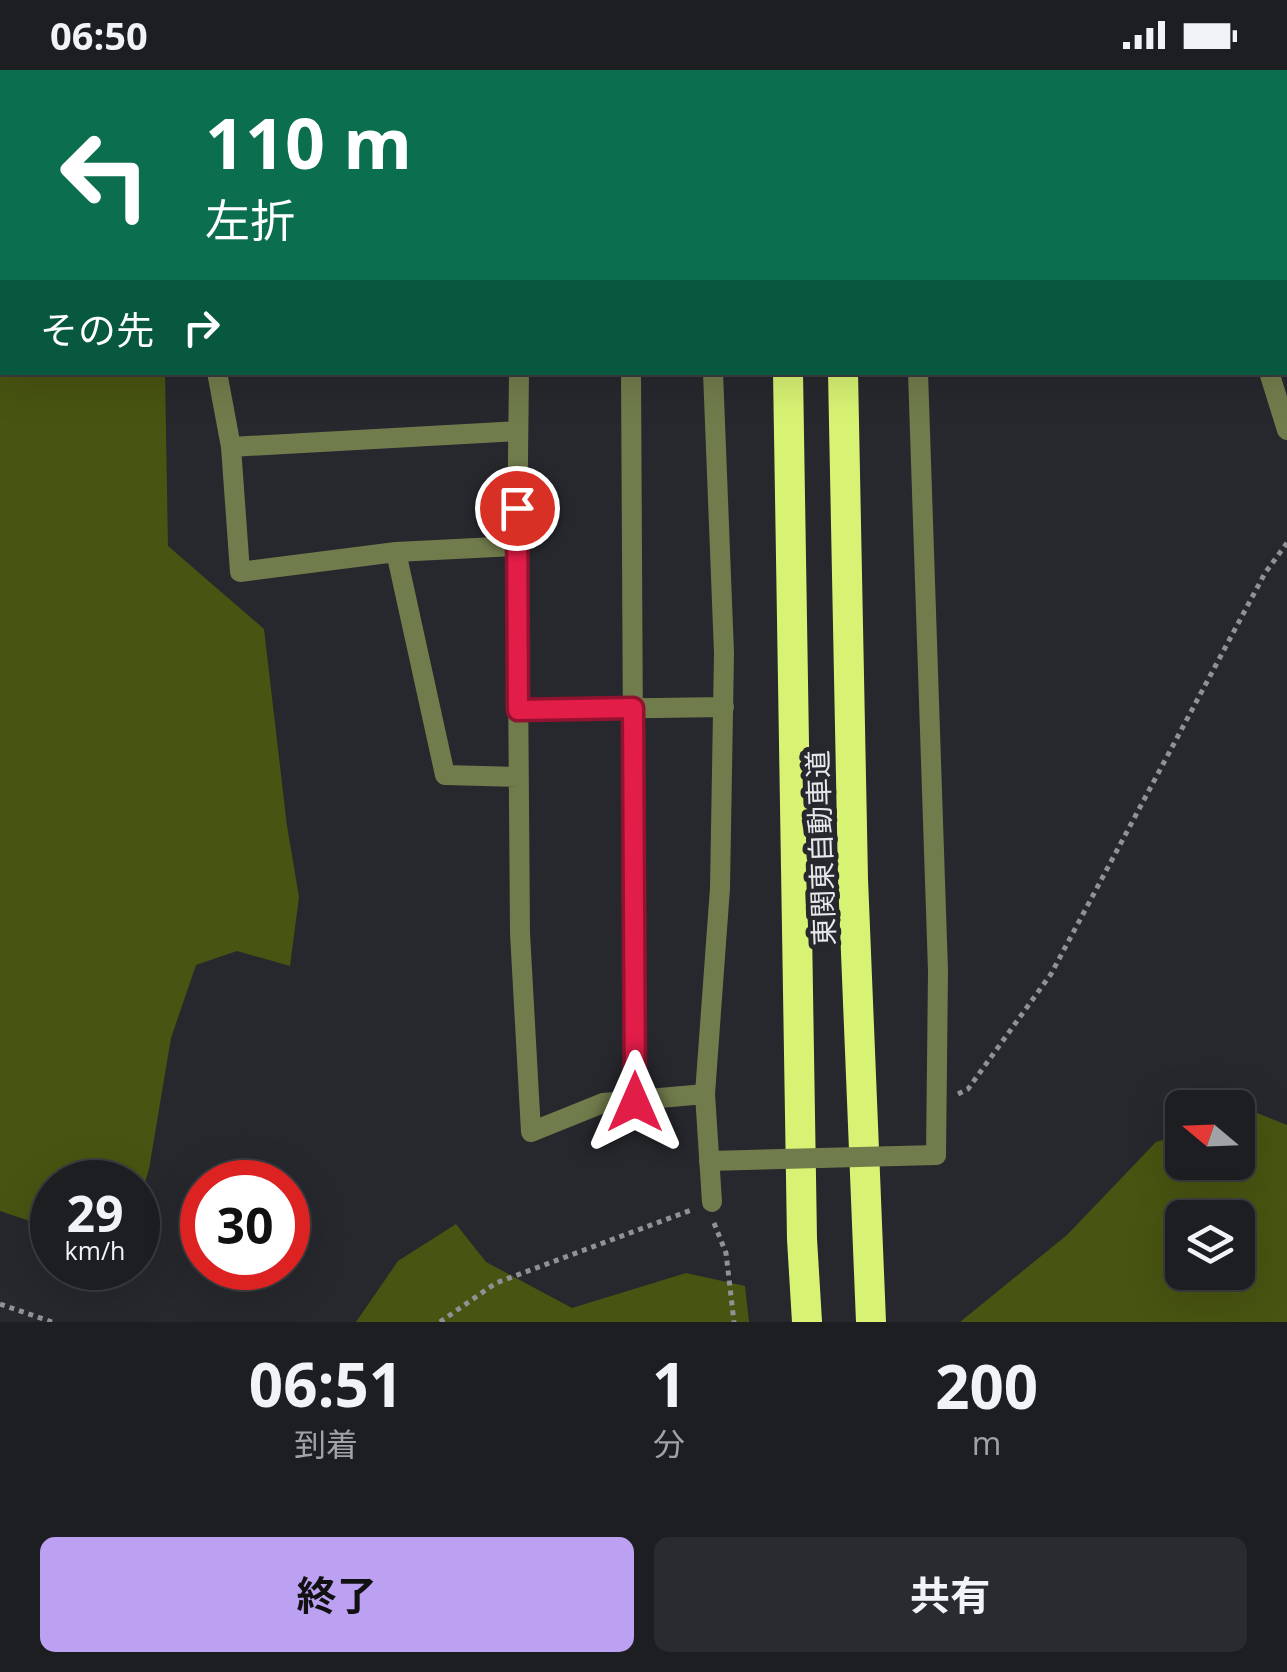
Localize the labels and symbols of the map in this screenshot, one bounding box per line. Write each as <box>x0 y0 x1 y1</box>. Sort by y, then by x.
pin <box>475 466 560 551</box>
street label: 東関東自動車道 <box>798 749 842 947</box>
position arrow <box>583 1050 687 1154</box>
north arrow <box>1165 1090 1255 1180</box>
speed limit sign: 30 <box>180 1160 310 1290</box>

